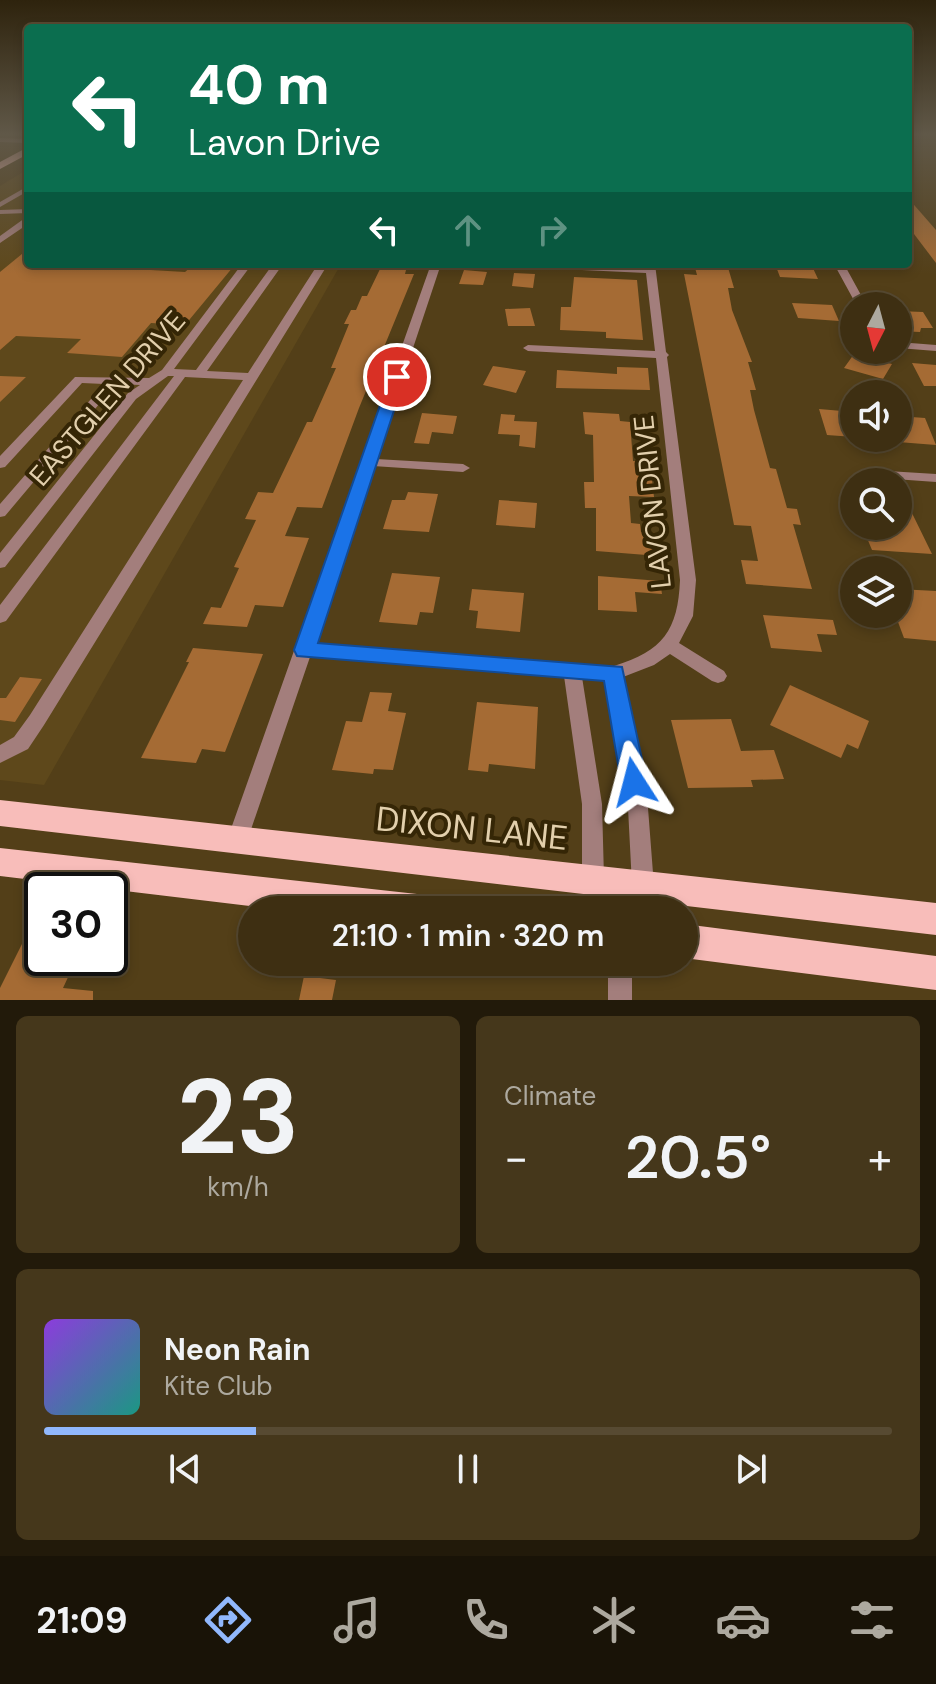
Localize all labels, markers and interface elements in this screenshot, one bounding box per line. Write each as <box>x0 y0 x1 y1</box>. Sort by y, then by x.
text: 40 m <box>188 48 330 121</box>
icon: left <box>56 56 160 160</box>
text: Lavon Drive <box>188 119 381 166</box>
icon: left <box>362 208 406 252</box>
icon: ahead <box>446 208 490 252</box>
icon: right <box>530 208 574 252</box>
north arrow <box>840 292 912 364</box>
map controls <box>840 292 912 628</box>
street label: EASTGLEN DRIVE <box>21 303 194 494</box>
pin <box>363 343 431 411</box>
icon: arrive <box>375 355 419 399</box>
button: sound <box>840 380 912 452</box>
street label: LAVON DRIVE <box>625 413 680 590</box>
button: search <box>840 468 912 540</box>
button: layers <box>840 556 912 628</box>
position arrow <box>592 740 676 824</box>
street label: DIXON LANE <box>374 796 570 861</box>
speed limit sign: 30 <box>24 872 128 976</box>
text: 21:10 · 1 min · 320 m <box>332 916 604 955</box>
text: 23 <box>177 1050 299 1185</box>
text: Climate <box>504 1079 596 1113</box>
text: 20.5° <box>625 1118 771 1197</box>
text: − <box>504 1129 528 1187</box>
text: + <box>868 1129 892 1187</box>
text: km/h <box>207 1170 269 1204</box>
text: Neon Rain <box>164 1330 310 1369</box>
text: Kite Club <box>164 1369 273 1403</box>
icon: previous <box>163 1447 207 1491</box>
icon: pause <box>446 1447 490 1491</box>
icon: next <box>729 1447 773 1491</box>
icon: directions <box>200 1592 256 1648</box>
icon: music <box>329 1592 385 1648</box>
icon: phone <box>458 1592 514 1648</box>
icon: climate <box>586 1592 642 1648</box>
icon: car <box>715 1592 771 1648</box>
icon: filters <box>844 1592 900 1648</box>
text: 21:09 <box>36 1597 128 1644</box>

